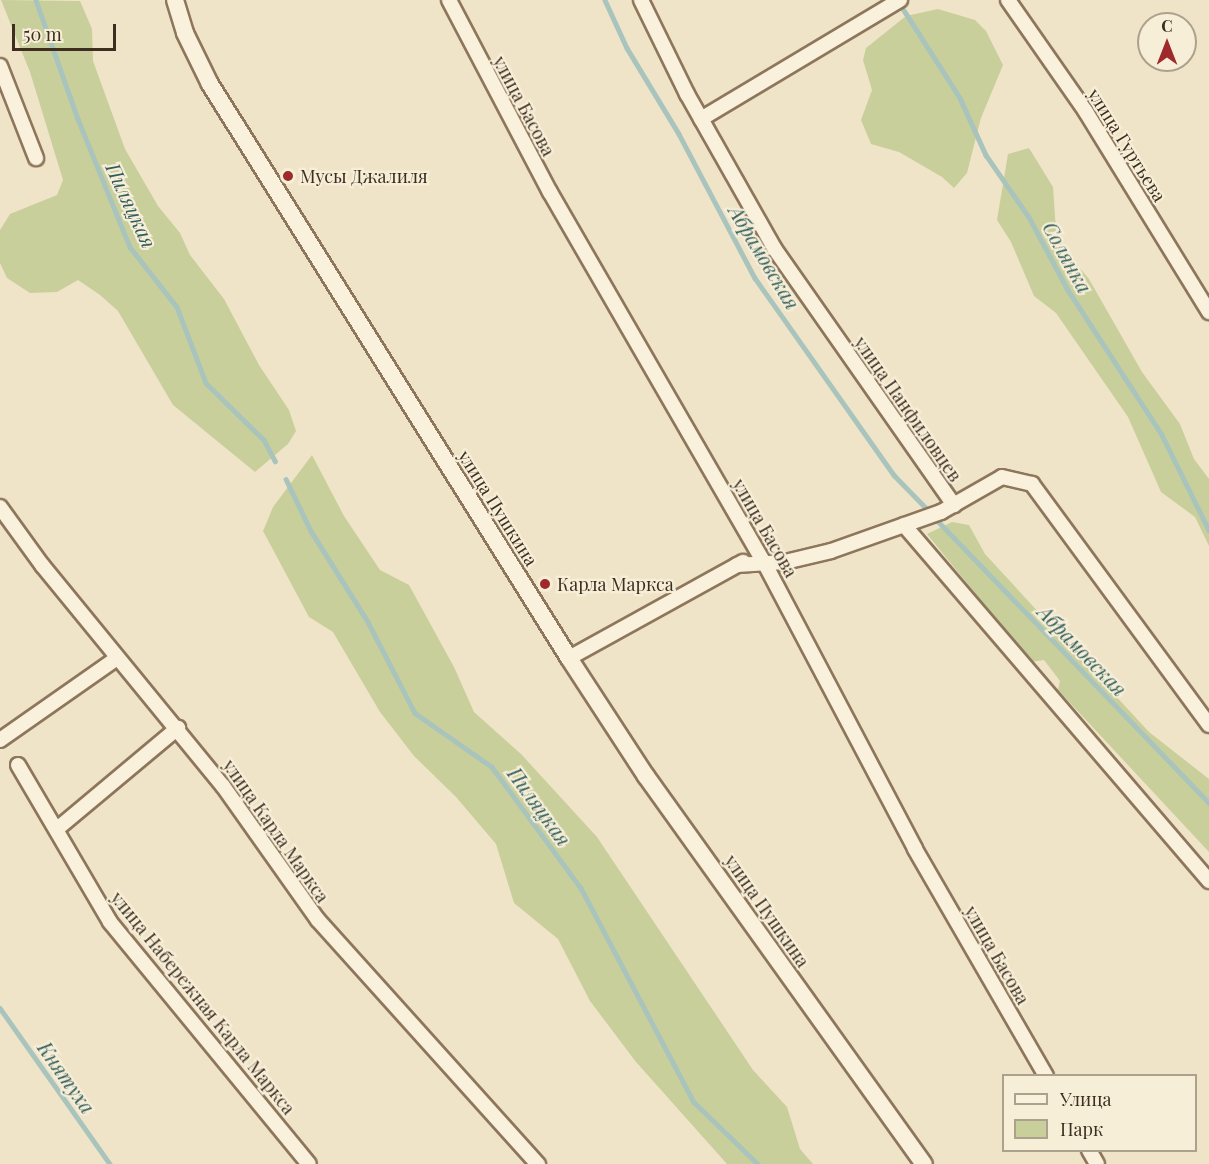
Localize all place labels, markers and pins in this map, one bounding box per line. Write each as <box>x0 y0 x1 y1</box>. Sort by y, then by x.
place label: Мусы Джалиля <box>300 165 428 187</box>
marker: Мусы Джалиля <box>281 169 295 183</box>
place label: Карла Маркса <box>557 573 674 595</box>
marker: Карла Маркса <box>538 577 552 591</box>

